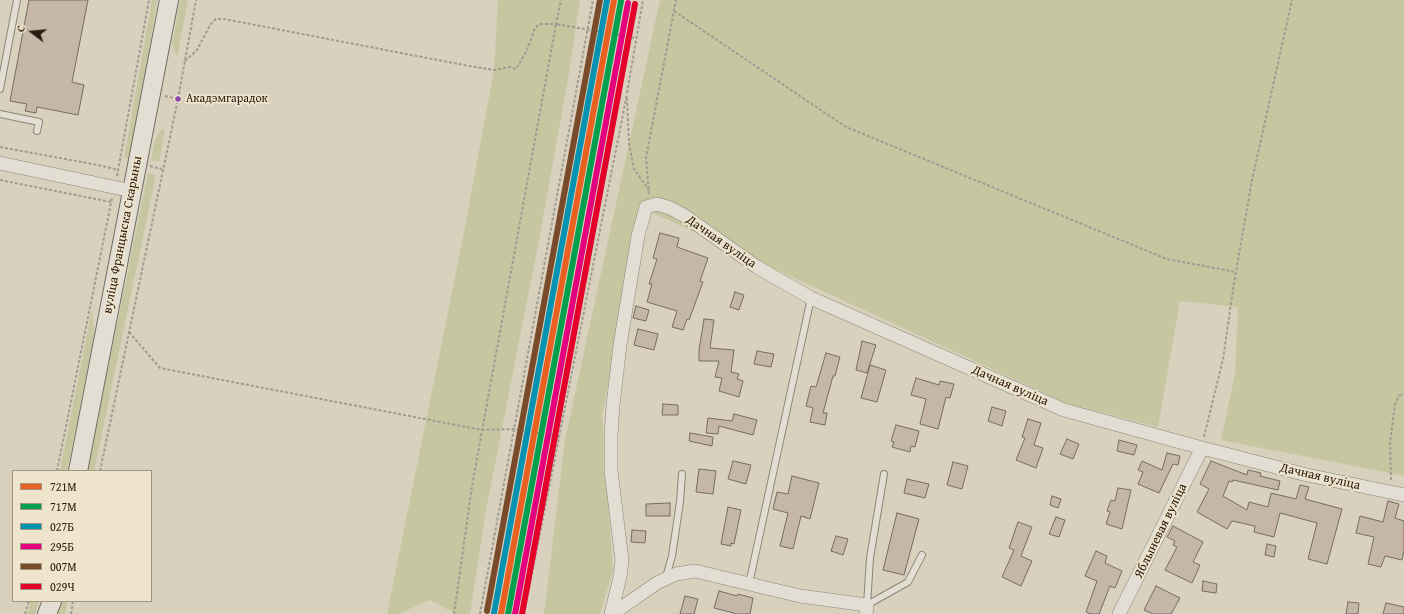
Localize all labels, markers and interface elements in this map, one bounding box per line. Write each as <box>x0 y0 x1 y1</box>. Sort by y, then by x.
north arrow <box>12 12 52 52</box>
text: С <box>12 23 29 34</box>
place label: Акадэмгарадок <box>186 92 268 106</box>
marker: Акадэмгарадок <box>173 94 183 104</box>
street label: вуліца Францыска Скарыны <box>100 155 146 315</box>
street label: Дачная вуліца <box>683 212 759 272</box>
street label: Дачная вуліца <box>969 362 1051 410</box>
street label: Дачная вуліца <box>1278 460 1362 494</box>
legend <box>12 470 152 602</box>
text: 721М <box>50 478 77 495</box>
street label: Яблыневая вуліца <box>1131 481 1191 581</box>
text: 717М <box>50 498 77 515</box>
text: 027Б <box>50 518 74 535</box>
text: 295Б <box>50 538 74 555</box>
text: 007М <box>50 558 77 575</box>
text: 029Ч <box>50 578 75 595</box>

